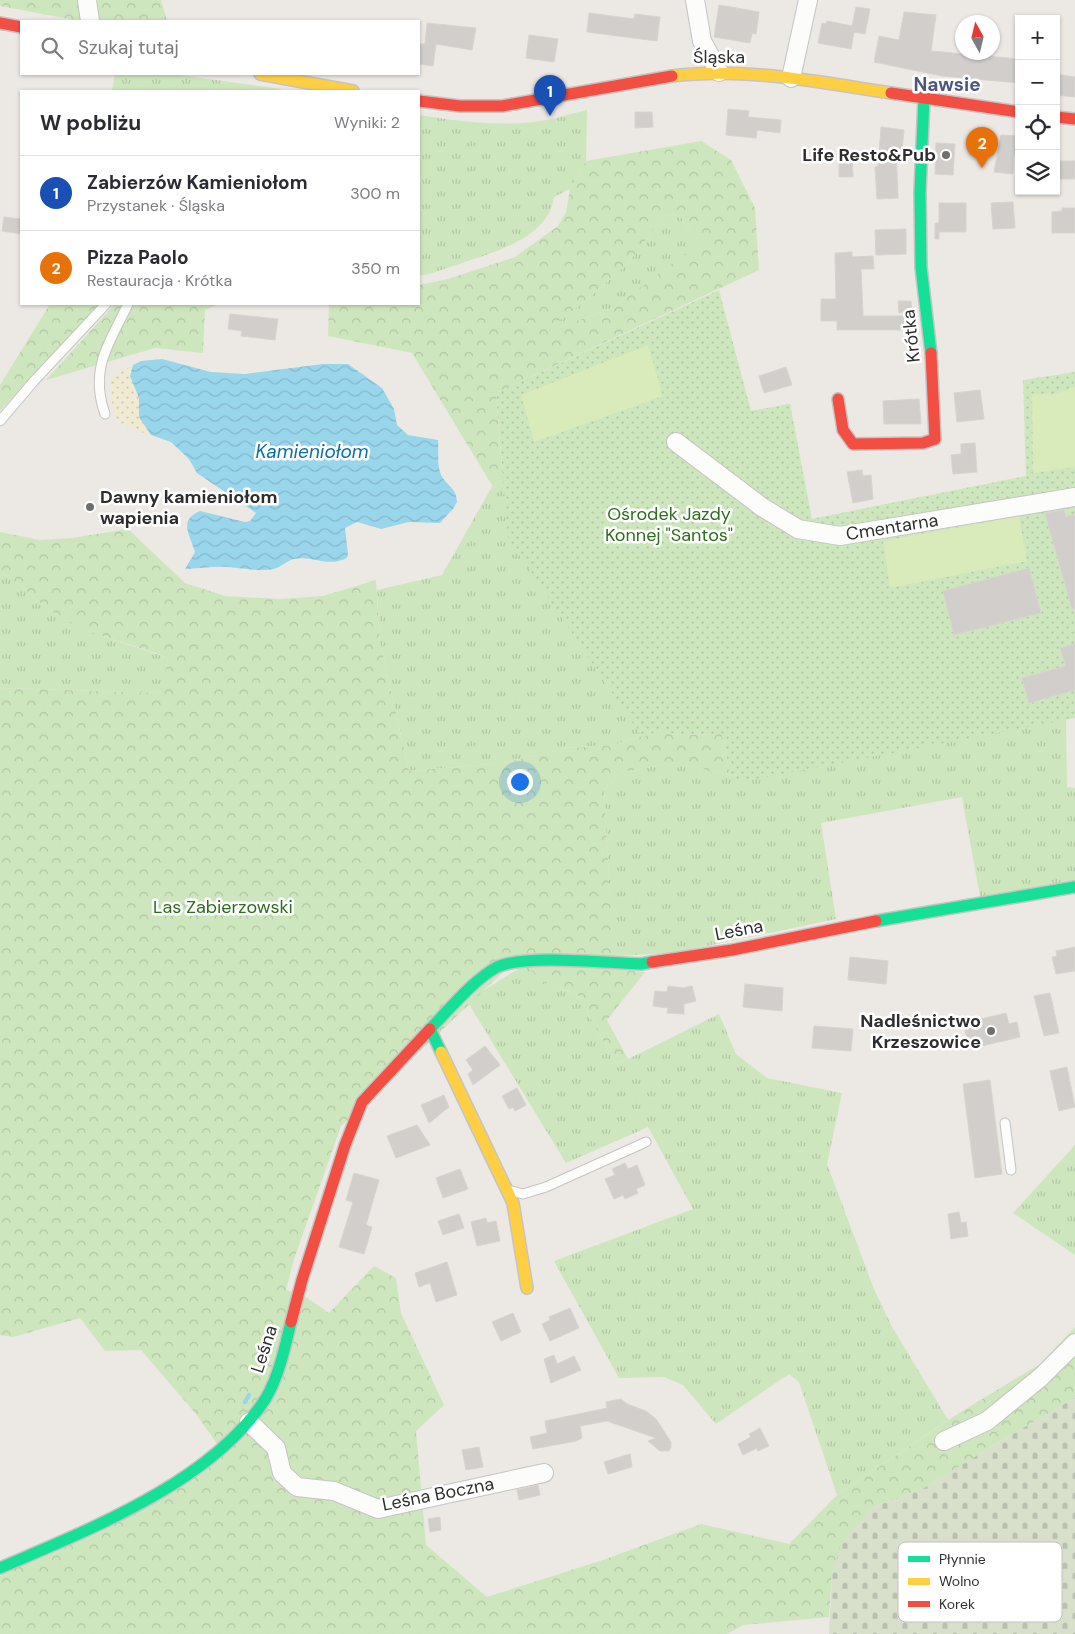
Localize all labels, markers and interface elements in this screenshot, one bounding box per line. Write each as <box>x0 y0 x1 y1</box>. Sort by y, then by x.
north arrow <box>955 15 1000 60</box>
map controls <box>1015 15 1060 195</box>
button: + <box>1015 15 1060 60</box>
search box <box>20 20 420 75</box>
icon: search <box>38 34 66 62</box>
text: Szukaj tutaj <box>78 35 179 60</box>
street label: Śląska <box>693 45 745 69</box>
button: − <box>1015 60 1060 105</box>
district label: Nawsie <box>913 72 981 97</box>
pin: 1 <box>534 75 566 116</box>
button: locate <box>1015 105 1060 150</box>
text: W pobliżu <box>40 109 141 137</box>
text: Wyniki: 2 <box>334 112 400 133</box>
pin: 2 <box>966 127 998 168</box>
place label: Life Resto&Pub <box>802 143 936 167</box>
marker: Life Resto&Pub <box>940 149 952 161</box>
button: layers <box>1015 150 1060 195</box>
text: Zabierzów Kamieniołom <box>87 170 308 195</box>
text: 1 <box>53 183 59 204</box>
text: 300 m <box>350 183 400 204</box>
text: Przystanek · Śląska <box>87 195 225 216</box>
text: Pizza Paolo <box>87 245 189 270</box>
text: 2 <box>51 258 61 279</box>
text: 350 m <box>351 258 400 279</box>
text: Restauracja · Krótka <box>87 270 232 291</box>
street label: Krótka <box>896 308 926 364</box>
water label: Kamieniołom <box>255 439 369 464</box>
place label: Dawny kamieniołom wapienia <box>100 485 277 530</box>
marker: Dawny kamieniołom wapienia <box>84 501 96 513</box>
park label: Ośrodek Jazdy Konnej "Santos" <box>605 502 733 547</box>
street label: Cmentarna <box>844 508 940 546</box>
your location <box>507 769 533 795</box>
park label: Las Zabierzowski <box>153 895 293 919</box>
street label: Leśna <box>713 914 765 946</box>
place label: Nadleśnictwo Krzeszowice <box>860 1009 981 1054</box>
marker: Nadleśnictwo Krzeszowice <box>985 1025 997 1037</box>
street label: Leśna <box>245 1322 283 1376</box>
street label: Leśna Boczna <box>380 1471 496 1517</box>
legend <box>898 1542 1062 1622</box>
text: Płynnie <box>939 1550 986 1568</box>
text: Wolno <box>939 1572 980 1590</box>
text: Korek <box>939 1595 975 1613</box>

